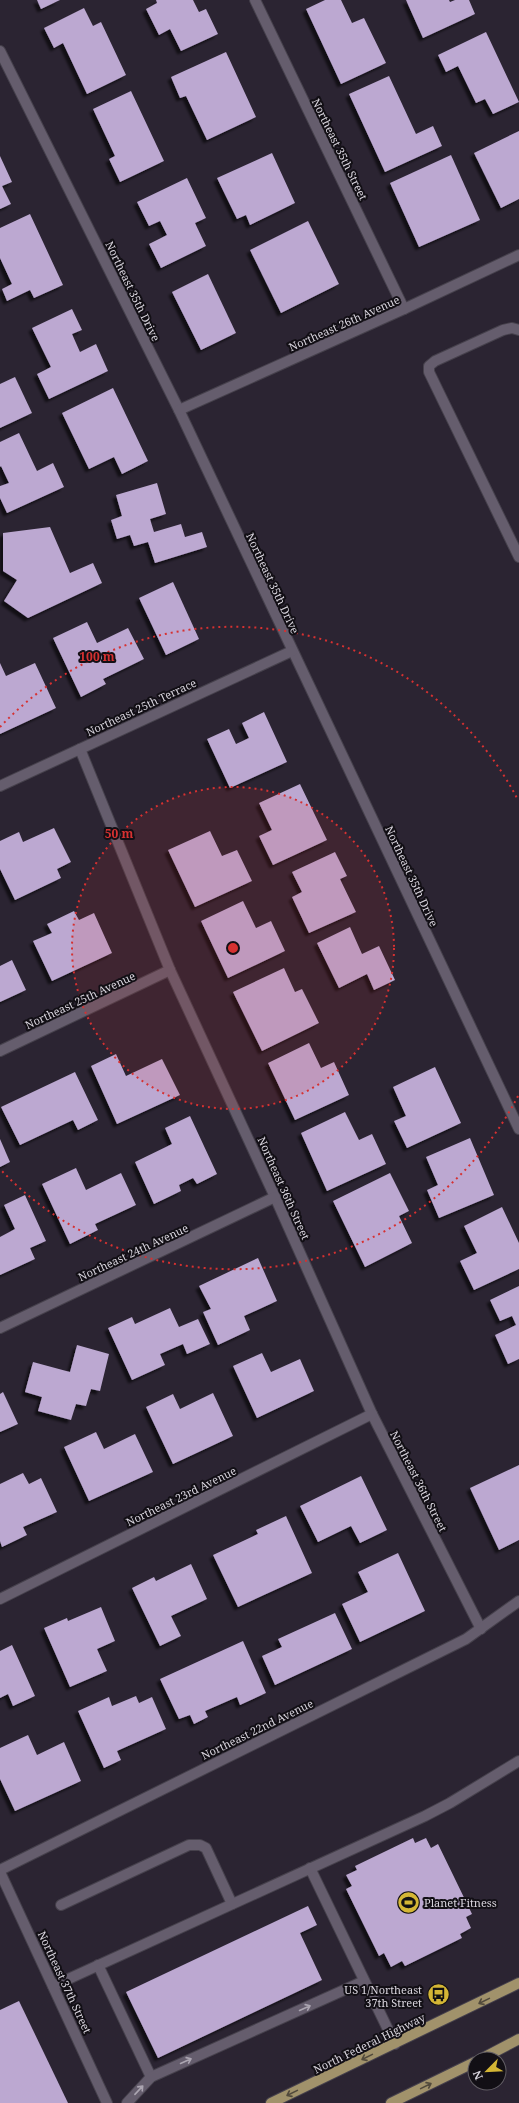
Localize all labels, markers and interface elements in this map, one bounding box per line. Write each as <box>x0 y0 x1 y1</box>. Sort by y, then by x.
street label: Northeast 35th Street <box>309 96 371 202</box>
street label: Northeast 35th Drive <box>102 238 164 344</box>
street label: Northeast 26th Avenue <box>286 292 402 354</box>
street label: Northeast 35th Drive <box>243 530 303 636</box>
text: 100 m <box>79 648 115 665</box>
street label: Northeast 25th Terrace <box>83 675 199 739</box>
street label: Northeast 35th Drive <box>382 823 442 929</box>
text: 50 m <box>105 825 133 842</box>
centre of rings <box>226 941 240 955</box>
street label: Northeast 25th Avenue <box>23 968 138 1032</box>
street label: Northeast 36th Street <box>255 1134 314 1242</box>
street label: Northeast 24th Avenue <box>76 1220 191 1284</box>
street label: Northeast 36th Street <box>387 1428 451 1534</box>
street label: Northeast 23rd Avenue <box>123 1463 239 1529</box>
street label: Northeast 22nd Avenue <box>198 1695 316 1763</box>
sports icon: Planet Fitness <box>396 1889 422 1915</box>
place label: Planet Fitness <box>424 1895 497 1910</box>
street label: Northeast 37th Street <box>35 1928 95 2036</box>
place label: US 1/Northeast 37th Street <box>344 1982 422 2010</box>
bus stop icon: US 1/Northeast 37th Street <box>425 1982 451 2008</box>
one-way arrow <box>479 1997 491 2005</box>
one-way arrow <box>298 2004 310 2011</box>
street label: North Federal Highway <box>311 2009 428 2077</box>
north arrow <box>467 2051 507 2091</box>
one-way arrow <box>362 2054 374 2061</box>
one-way arrow <box>180 2057 192 2064</box>
text: N <box>469 2068 486 2082</box>
one-way arrow <box>420 2082 432 2089</box>
one-way arrow <box>134 2085 144 2095</box>
one-way arrow <box>286 2090 298 2097</box>

